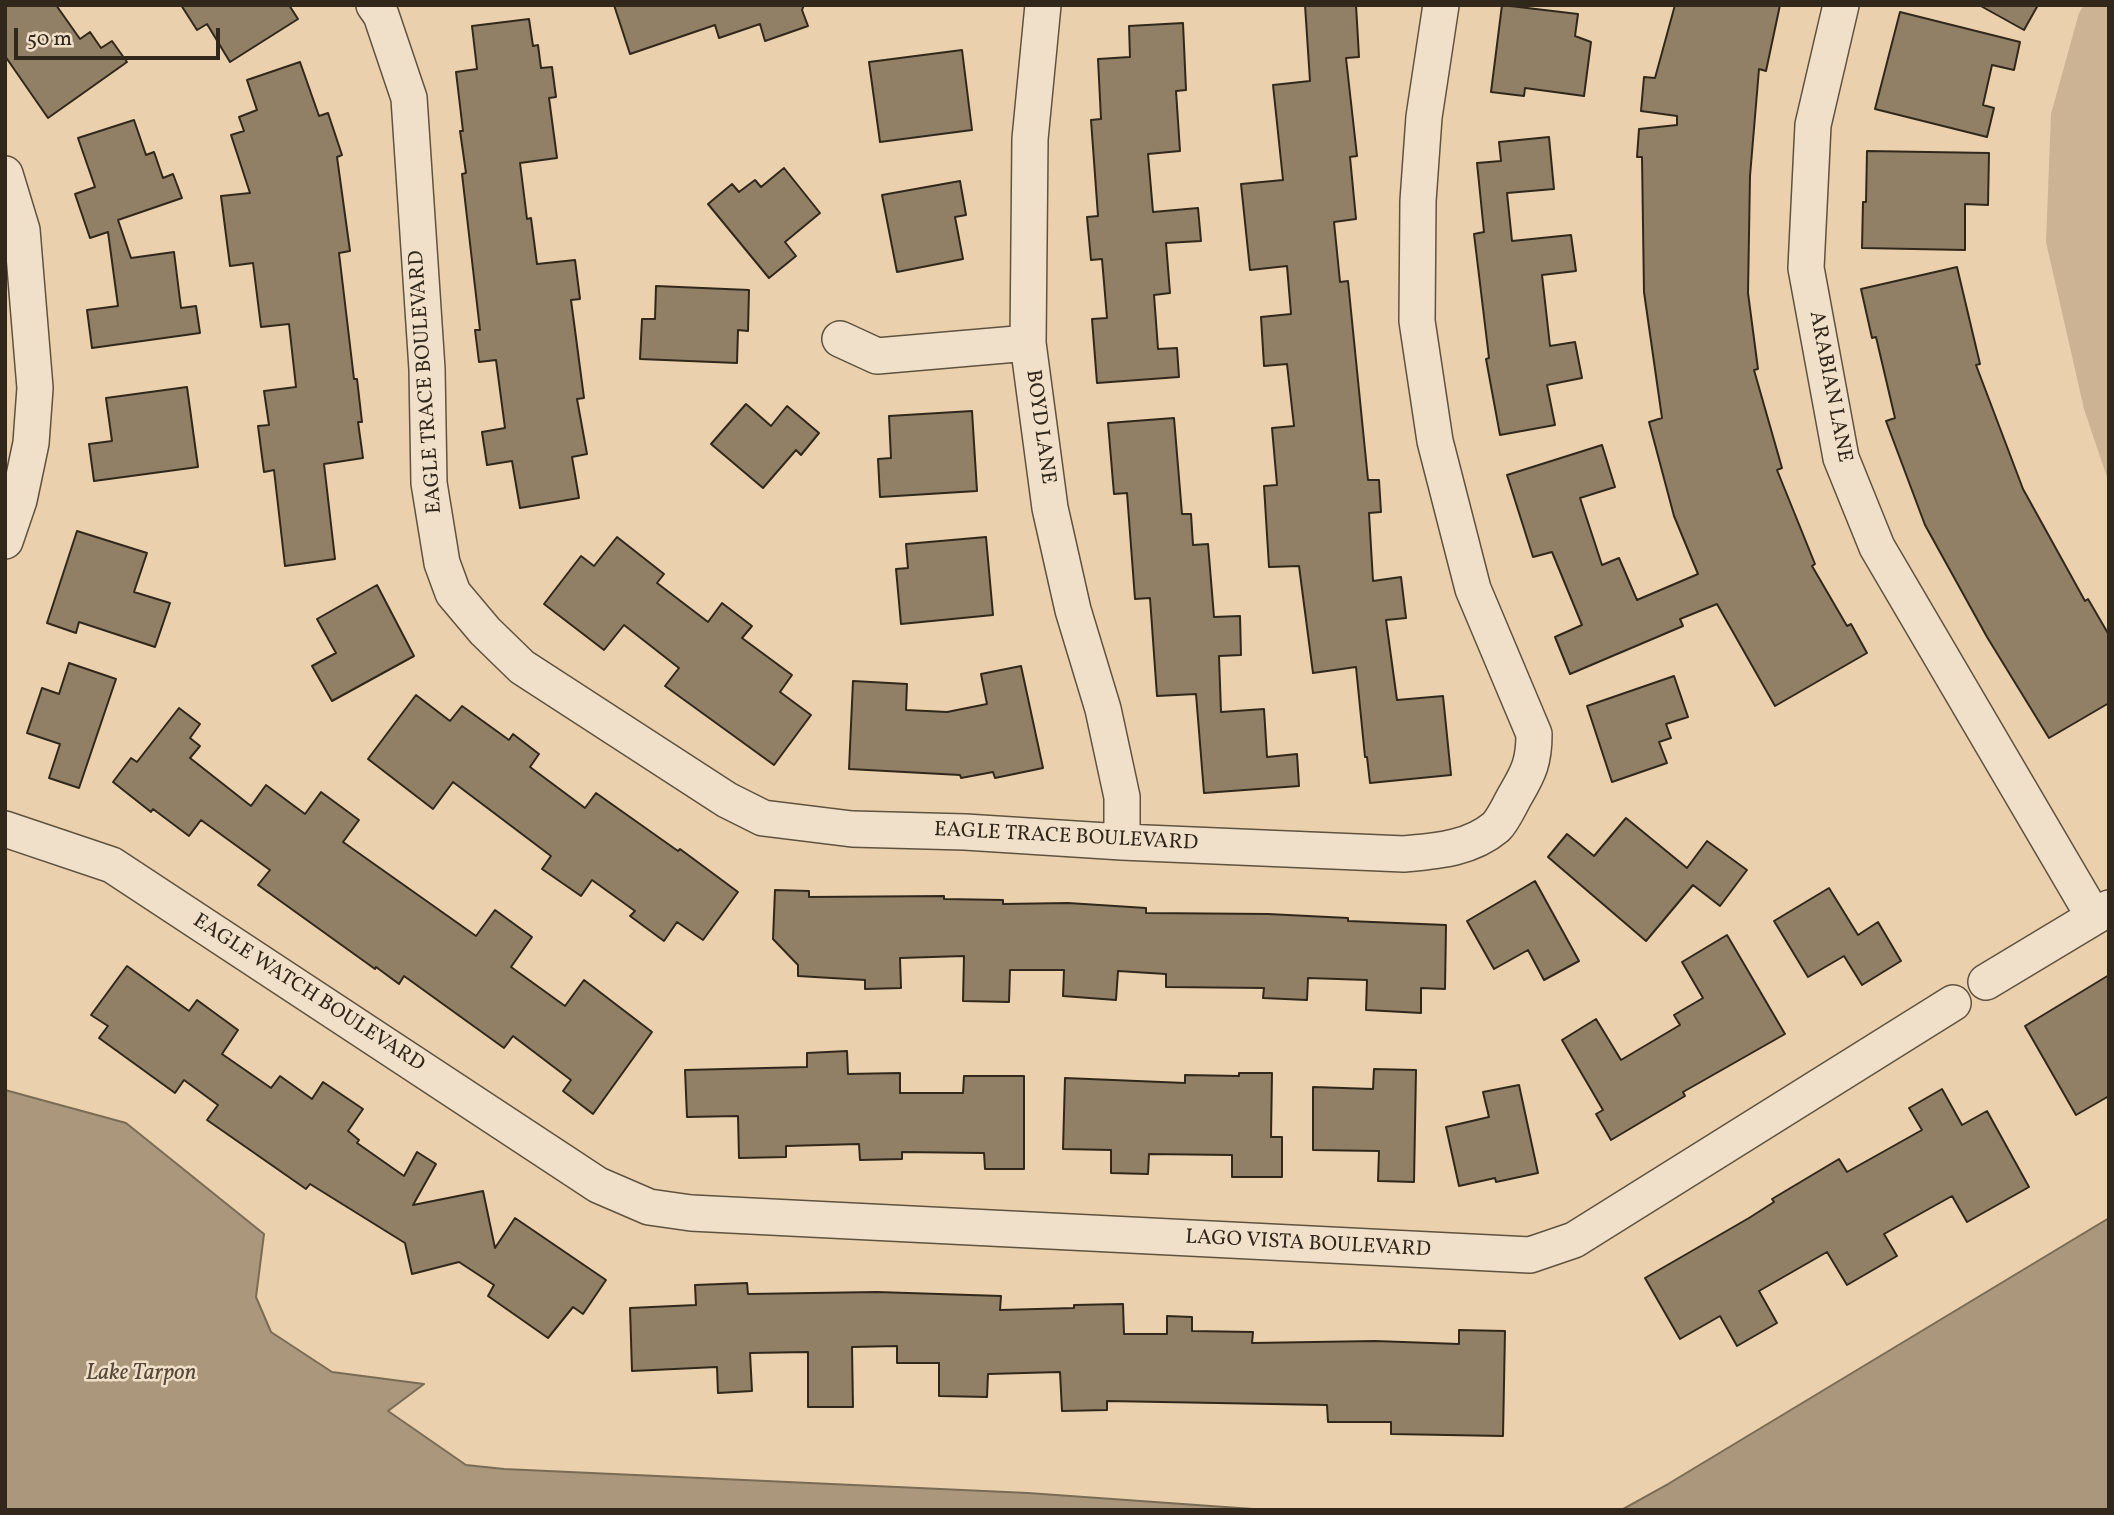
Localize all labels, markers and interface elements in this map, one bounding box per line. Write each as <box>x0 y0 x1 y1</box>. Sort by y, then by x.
scale bar <box>18 14 224 58</box>
text: 50 m <box>27 25 72 54</box>
street label: EAGLE TRACE BOULEVARD <box>405 249 449 515</box>
street label: ARABIAN LANE <box>1802 309 1856 465</box>
street label: BOYD LANE <box>1018 368 1060 486</box>
street label: EAGLE TRACE BOULEVARD <box>933 819 1199 857</box>
street label: EAGLE WATCH BOULEVARD <box>187 910 429 1078</box>
street label: LAGO VISTA BOULEVARD <box>1184 1226 1432 1264</box>
water label: Lake Tarpon <box>86 1361 196 1389</box>

